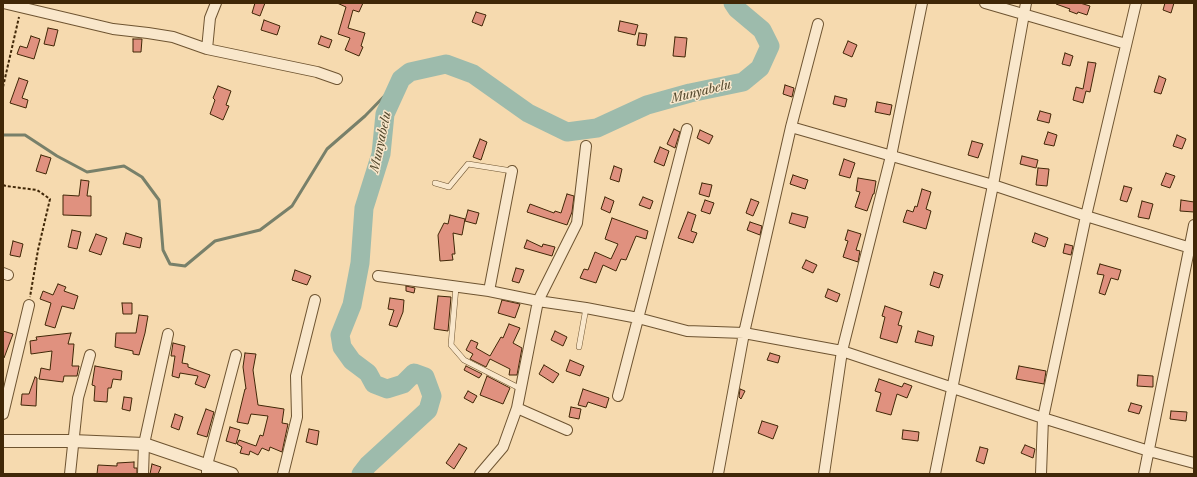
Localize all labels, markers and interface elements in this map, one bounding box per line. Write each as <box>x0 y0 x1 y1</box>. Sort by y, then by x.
water label: Munyabelu <box>670 78 732 106</box>
water label: Munyabelu <box>368 111 394 173</box>

